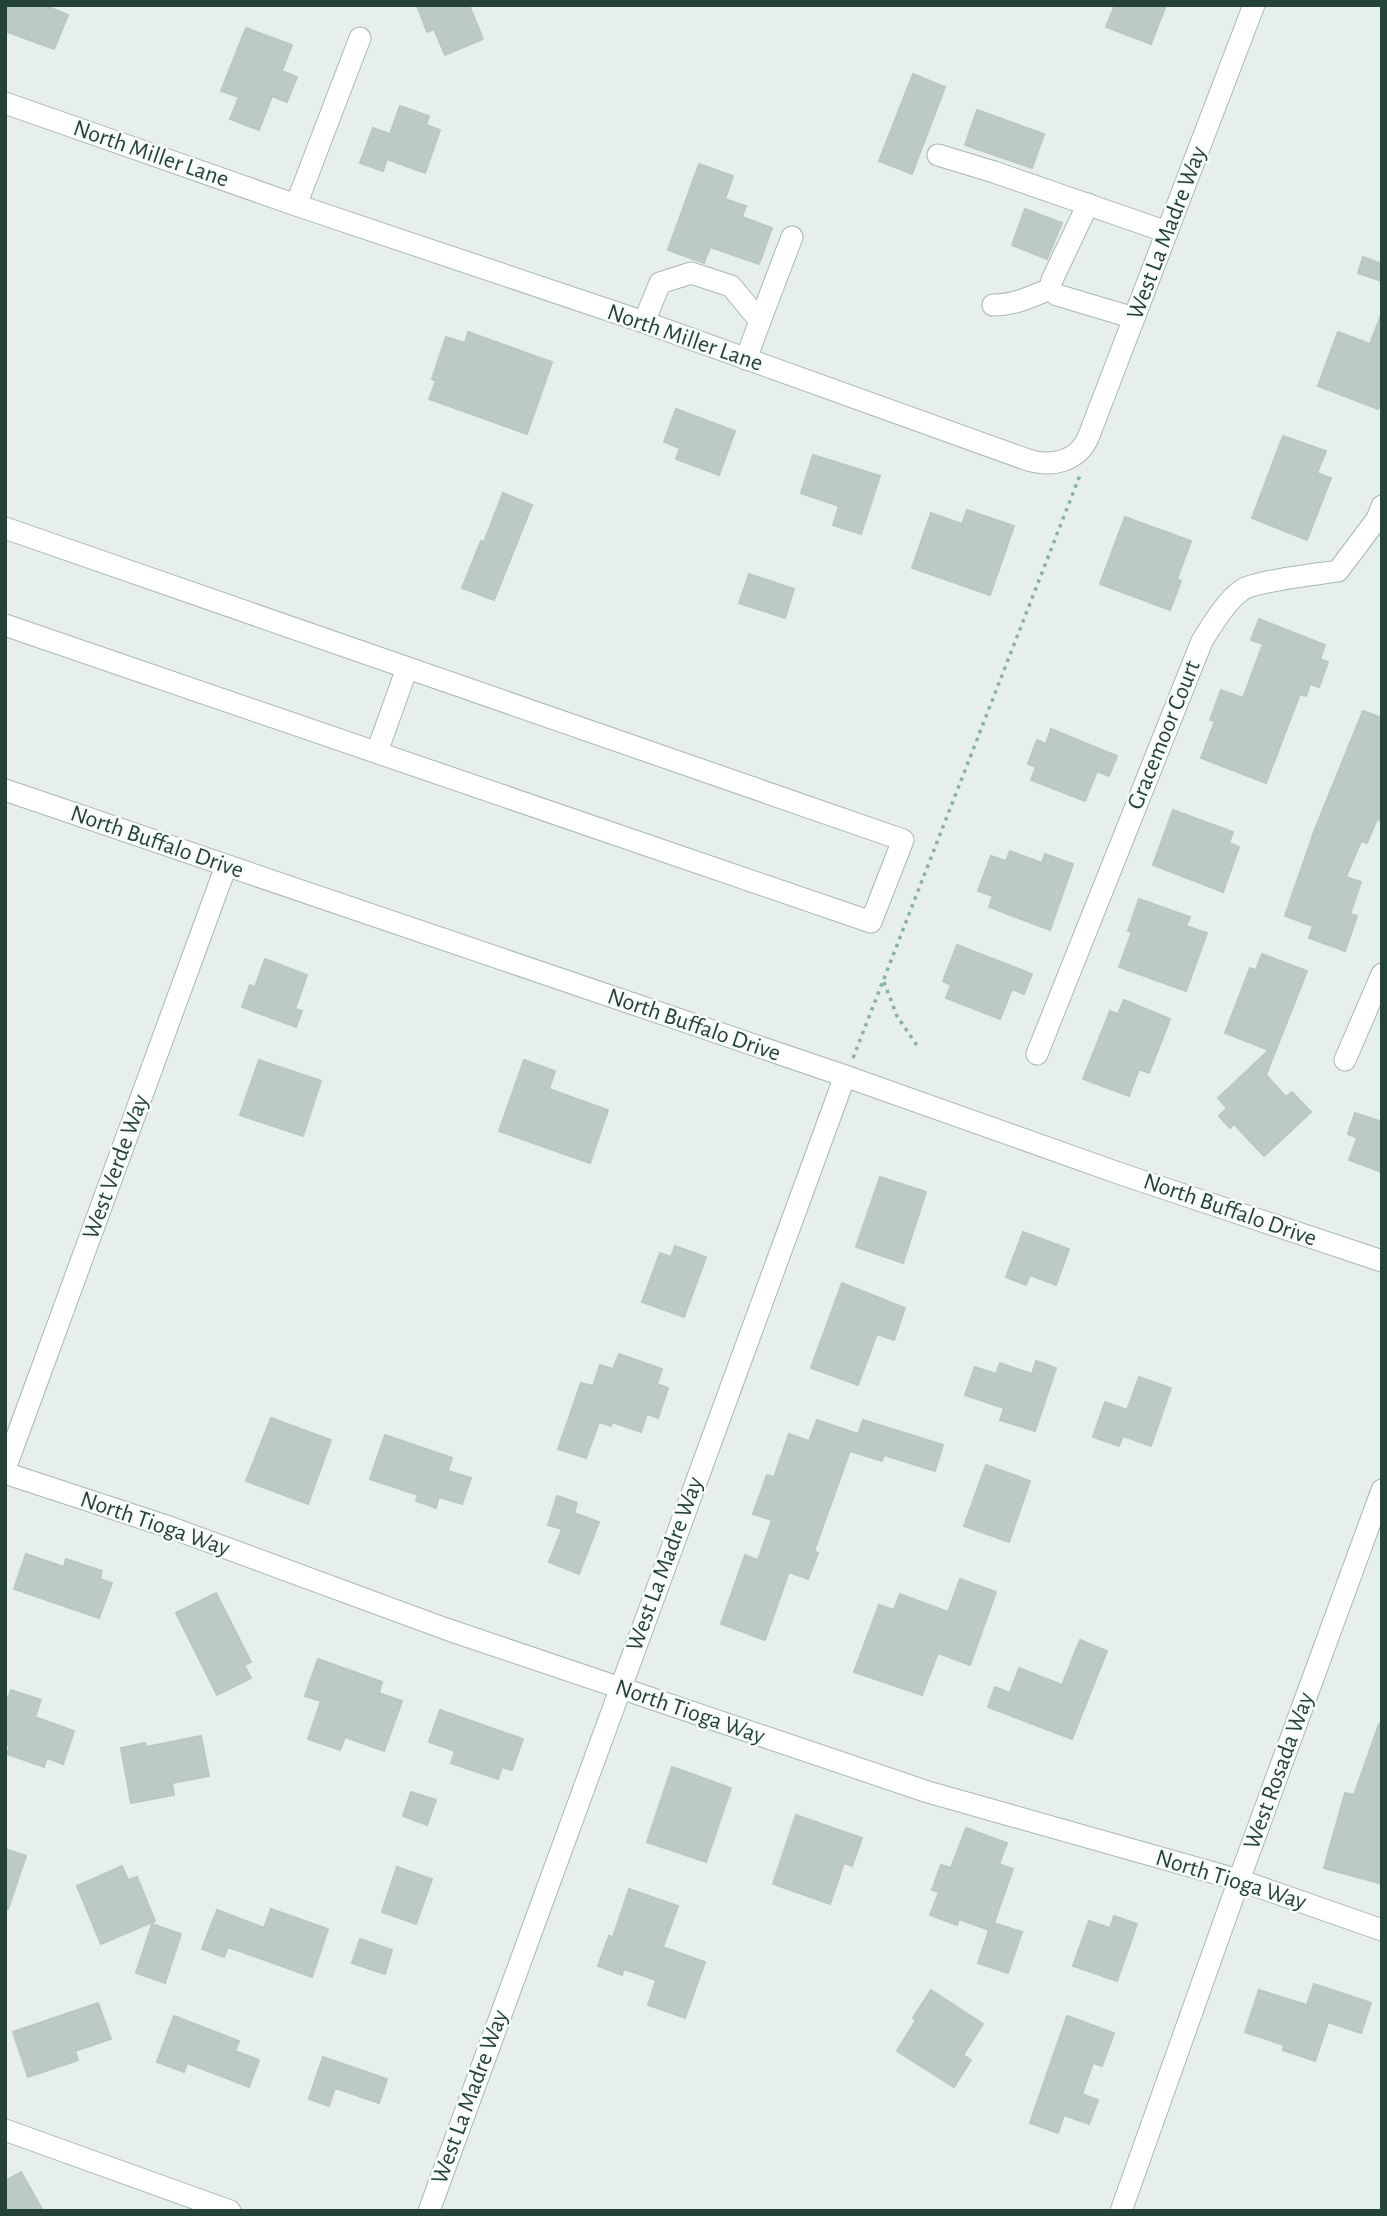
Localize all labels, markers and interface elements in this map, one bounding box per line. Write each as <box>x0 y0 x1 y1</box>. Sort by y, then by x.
street label: North Miller Lane <box>70 116 232 192</box>
street label: West La Madre Way <box>1123 143 1211 323</box>
street label: North Miller Lane <box>604 300 766 376</box>
street label: Gracemoor Court <box>1123 657 1205 813</box>
street label: North Buffalo Drive <box>67 801 247 883</box>
street label: North Buffalo Drive <box>604 984 784 1066</box>
street label: West Verde Way <box>79 1092 153 1242</box>
street label: North Buffalo Drive <box>1140 1169 1320 1251</box>
street label: West La Madre Way <box>622 1474 708 1654</box>
street label: North Tioga Way <box>77 1487 233 1561</box>
street label: North Tioga Way <box>612 1675 768 1749</box>
street label: West Rosada Way <box>1240 1689 1318 1853</box>
street label: North Tioga Way <box>1153 1846 1309 1914</box>
street label: West La Madre Way <box>427 2007 513 2187</box>

